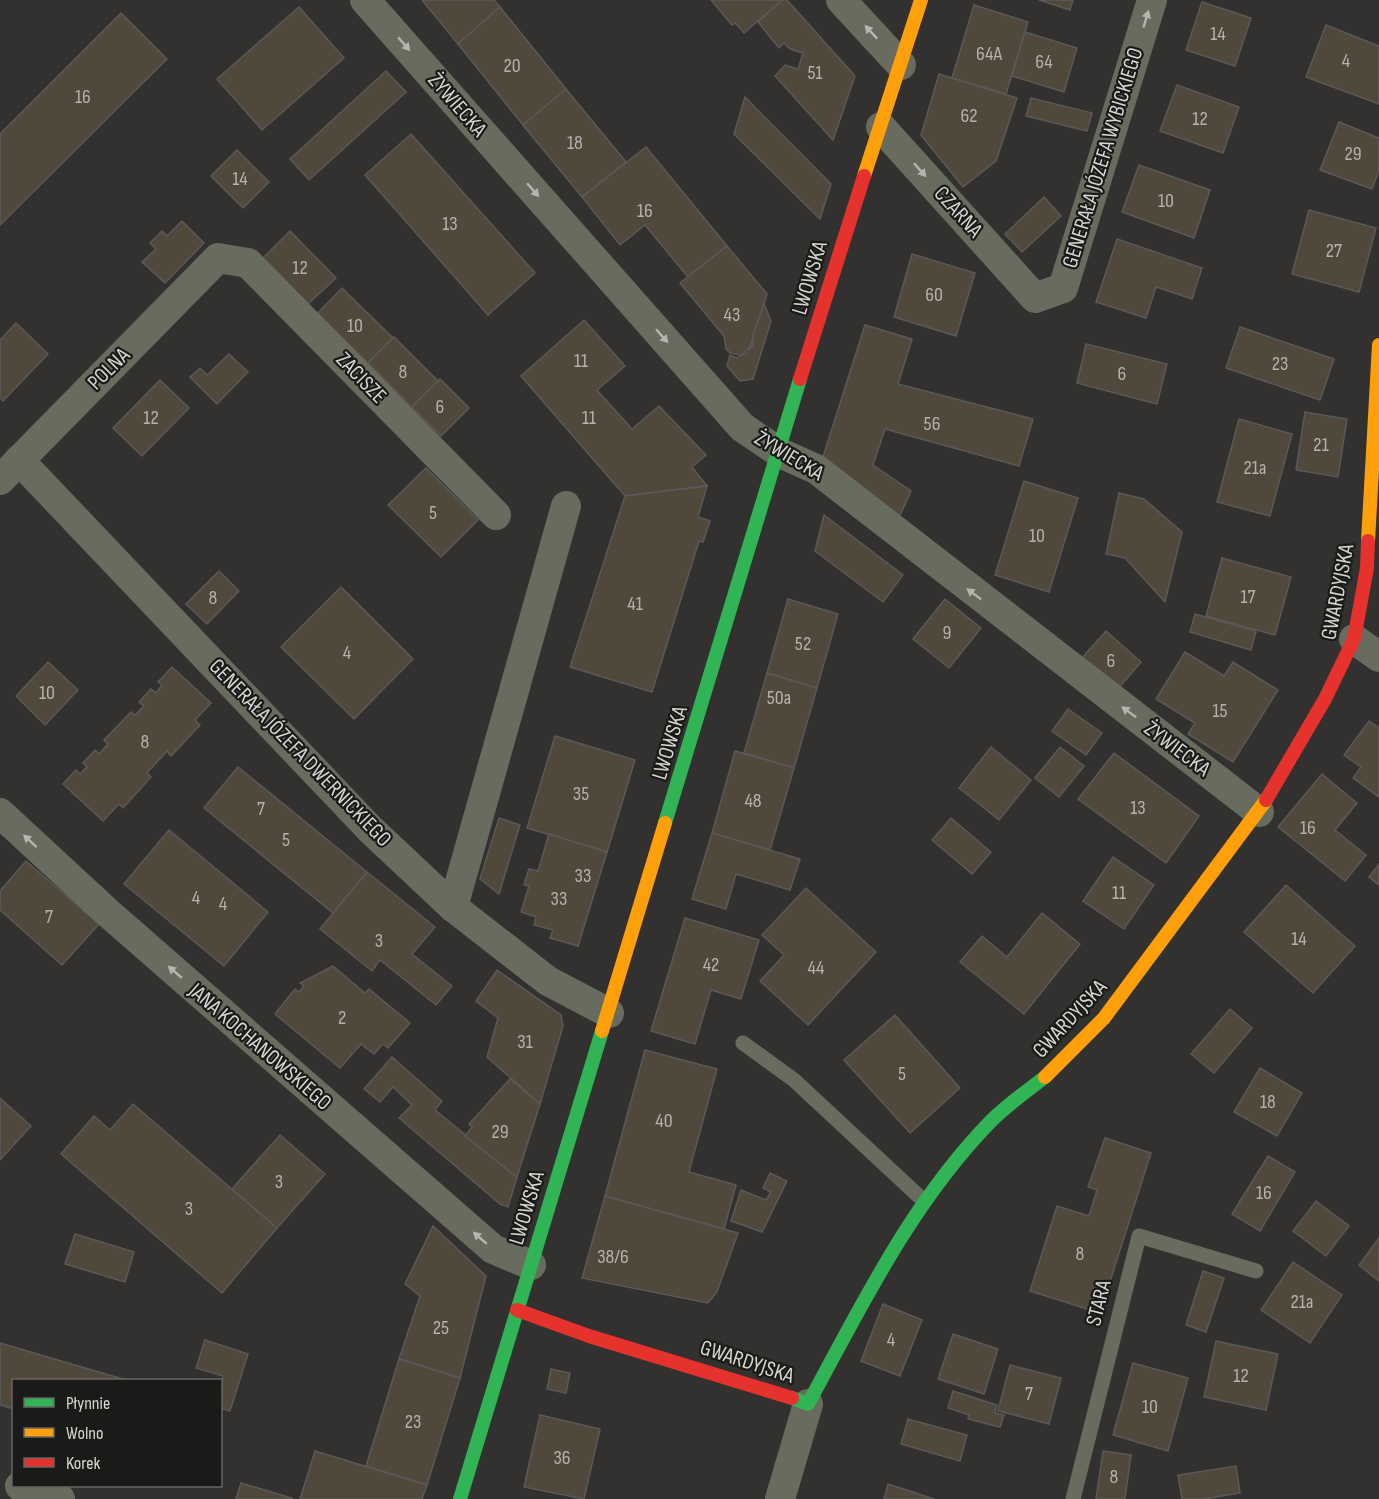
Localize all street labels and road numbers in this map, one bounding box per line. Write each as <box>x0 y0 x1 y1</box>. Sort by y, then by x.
street label: GENERAŁA JÓZEFA WYBICKIEGO <box>1057 45 1149 271</box>
street label: ŻYWIECKA <box>422 67 493 143</box>
street label: CZARNA <box>928 181 988 244</box>
street label: LWOWSKA <box>786 237 834 318</box>
street label: POLNA <box>82 342 136 396</box>
street label: ZACISZE <box>330 347 392 409</box>
street label: ŻYWIECKA <box>749 425 829 487</box>
street label: GWARDYJSKA <box>1315 541 1361 642</box>
street label: GENERAŁA JÓZEFA DWERNICKIEGO <box>203 653 397 853</box>
street label: LWOWSKA <box>646 702 694 783</box>
street label: ŻYWIECKA <box>1138 715 1216 783</box>
street label: GWARDYJSKA <box>1027 974 1113 1064</box>
street label: JANA KOCHANOWSKIEGO <box>182 977 337 1116</box>
street label: LWOWSKA <box>503 1167 551 1248</box>
street label: STARA <box>1080 1277 1118 1329</box>
street label: GWARDYJSKA <box>697 1334 798 1390</box>

